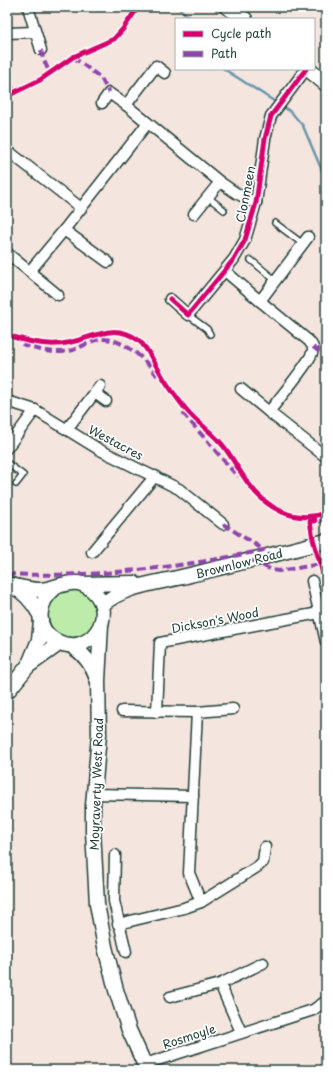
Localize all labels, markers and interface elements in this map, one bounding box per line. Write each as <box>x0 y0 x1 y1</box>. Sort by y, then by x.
legend <box>175 18 315 70</box>
text: Cycle path <box>211 24 272 42</box>
text: Path <box>211 44 237 62</box>
street label: Clonmeen <box>231 164 259 224</box>
street label: Westacres <box>85 420 147 464</box>
street label: Brownlow Road <box>193 543 285 583</box>
street label: Dickson's Wood <box>170 603 260 637</box>
street label: Moyraverty West Road <box>85 717 107 851</box>
street label: Rosmoyle <box>160 1019 218 1053</box>

